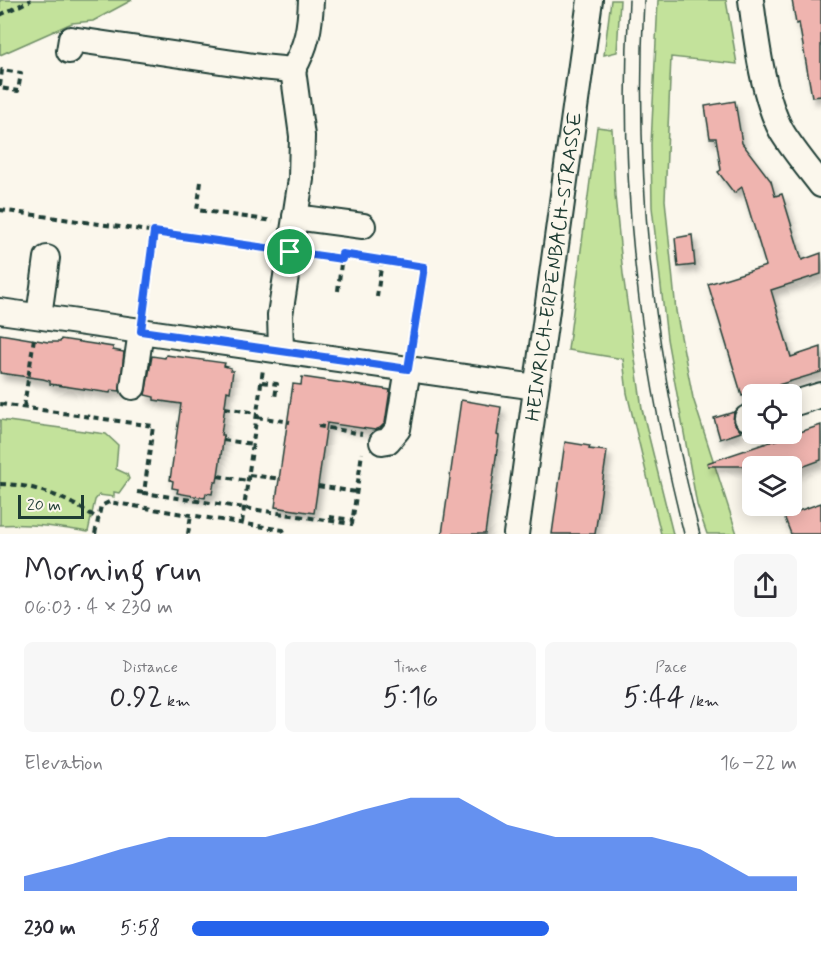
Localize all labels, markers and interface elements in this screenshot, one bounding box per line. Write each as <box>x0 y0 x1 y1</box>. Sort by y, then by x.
street label: HEINRICH-ERPENBACH-STRASSE <box>520 110 589 423</box>
pin <box>264 226 315 277</box>
icon: arrive <box>273 235 306 268</box>
map controls <box>742 384 802 516</box>
button: locate <box>742 384 802 444</box>
button: layers <box>742 456 802 516</box>
scale bar <box>18 492 84 520</box>
text: 20 m <box>27 495 61 516</box>
text: Morning run <box>24 549 202 593</box>
button: share <box>734 554 797 617</box>
text: 06:03 · 4 × 230 m <box>24 594 173 621</box>
text: Distance <box>122 657 178 678</box>
text: Time <box>394 657 427 678</box>
text: Pace <box>655 657 687 678</box>
text: 0.92 <box>109 678 163 717</box>
text: 5:16 <box>382 678 439 717</box>
text: 5:44 <box>623 678 685 717</box>
text: km <box>163 691 190 712</box>
text: /km <box>685 691 719 712</box>
text: Elevation <box>24 750 103 777</box>
text: 16–22 m <box>720 750 797 777</box>
text: 230 m <box>24 915 76 942</box>
text: 5:58 <box>120 915 160 942</box>

